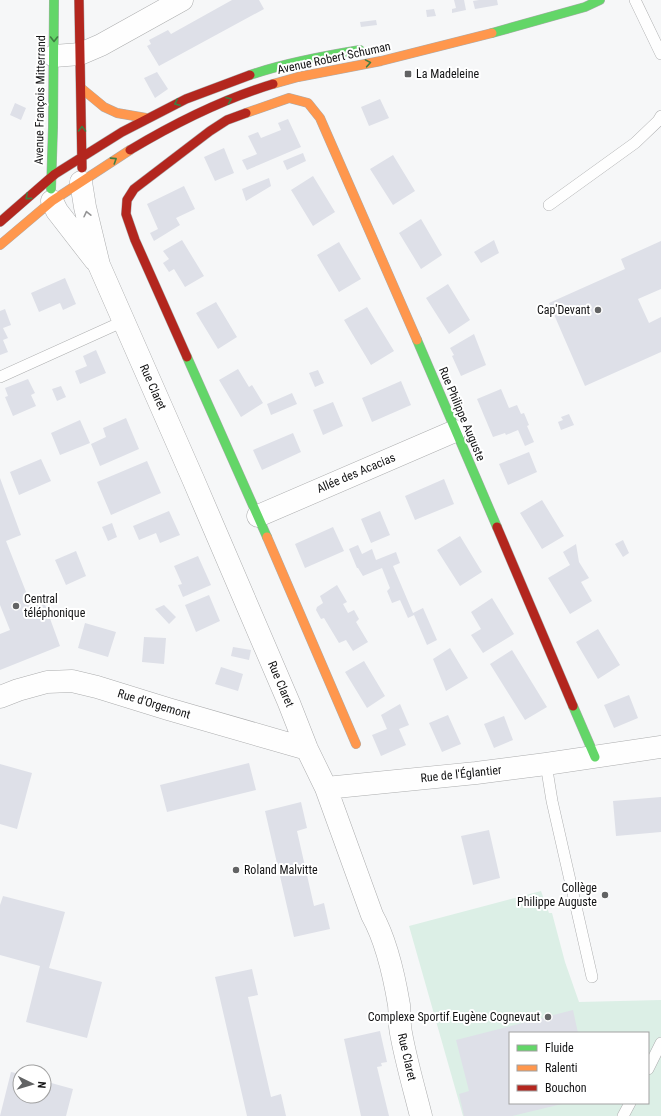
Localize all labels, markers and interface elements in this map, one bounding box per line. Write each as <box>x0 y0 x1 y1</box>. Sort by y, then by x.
street label: Avenue François Mitterrand <box>32 35 48 165</box>
one-way arrow <box>50 36 58 42</box>
street label: Avenue Robert Schuman <box>276 39 392 77</box>
one-way arrow <box>365 59 371 68</box>
place label: La Madeleine <box>416 67 480 81</box>
marker: La Madeleine <box>403 69 413 79</box>
one-way arrow <box>226 97 233 105</box>
one-way arrow <box>173 98 181 106</box>
one-way arrow <box>78 126 86 132</box>
one-way arrow <box>110 157 117 165</box>
one-way arrow <box>26 193 33 200</box>
one-way arrow <box>83 211 92 218</box>
place label: Cap'Devant <box>537 303 590 317</box>
marker: Cap'Devant <box>593 305 603 315</box>
street label: Rue Claret <box>137 362 169 412</box>
street label: Rue Philippe Auguste <box>436 365 488 463</box>
street label: Allée des Acacias <box>315 450 397 496</box>
place label: Central téléphonique <box>24 592 86 620</box>
marker: Central téléphonique <box>11 601 21 611</box>
street label: Rue Claret <box>265 659 297 710</box>
street label: Rue d'Orgemont <box>116 686 192 722</box>
street label: Rue de l'Églantier <box>420 762 503 785</box>
place label: Roland Malvitte <box>244 863 318 877</box>
marker: Roland Malvitte <box>231 865 241 875</box>
place label: Collège Philippe Auguste <box>517 881 597 909</box>
marker: Collège Philippe Auguste <box>600 890 610 900</box>
place label: Complexe Sportif Eugène Cognevaut <box>368 1010 540 1024</box>
marker: Complexe Sportif Eugène Cognevaut <box>543 1012 553 1022</box>
street label: Rue Claret <box>395 1032 419 1083</box>
legend <box>509 1032 649 1104</box>
text: Fluide <box>545 1041 574 1055</box>
text: Ralenti <box>545 1061 578 1075</box>
north arrow <box>12 1064 52 1104</box>
text: N <box>35 1081 48 1089</box>
text: Bouchon <box>545 1081 587 1095</box>

